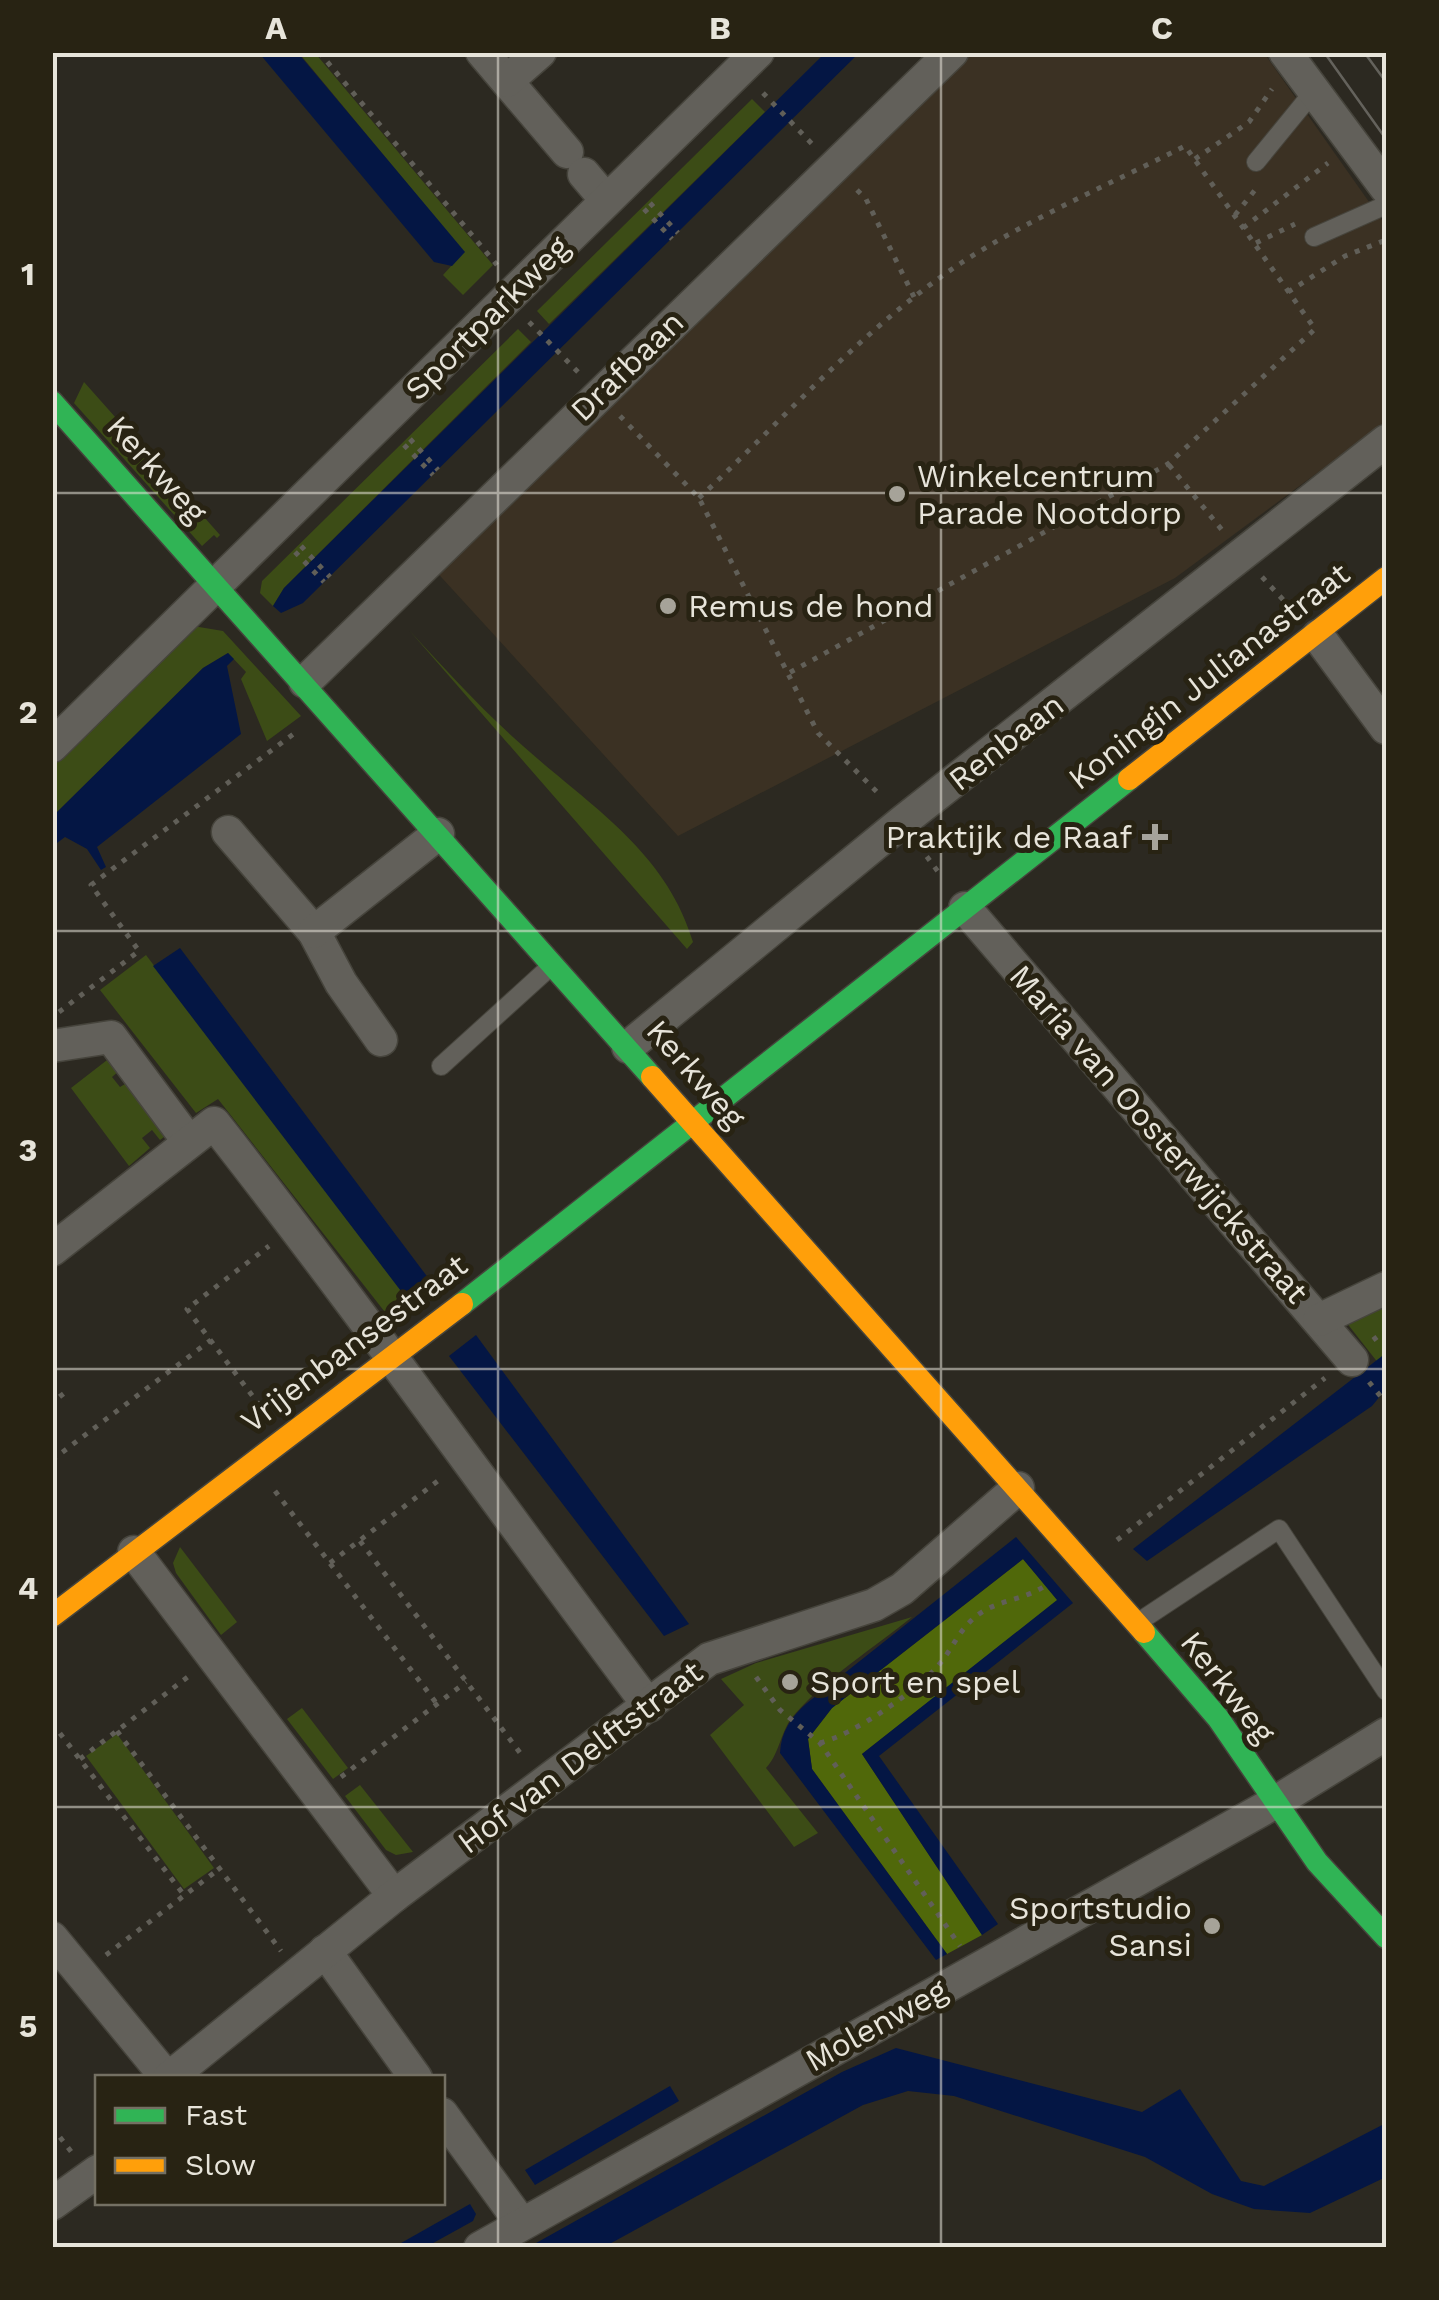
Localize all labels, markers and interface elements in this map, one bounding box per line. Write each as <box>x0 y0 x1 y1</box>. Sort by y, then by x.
text: A <box>265 9 287 47</box>
text: B <box>709 9 731 47</box>
text: C <box>1151 9 1173 47</box>
street label: Sportparkweg <box>397 227 578 408</box>
text: 1 <box>21 255 35 293</box>
street label: Drafbaan <box>563 303 691 429</box>
street label: Kerkweg <box>99 408 216 531</box>
place label: Winkelcentrum Parade Nootdorp <box>917 457 1182 532</box>
marker: Winkelcentrum Parade Nootdorp <box>886 483 908 505</box>
street label: Koningin Julianastraat <box>1061 554 1357 798</box>
place label: Remus de hond <box>688 587 934 625</box>
marker: Remus de hond <box>657 595 679 617</box>
street label: Renbaan <box>941 685 1071 799</box>
text: 2 <box>18 693 38 731</box>
place label: Praktijk de Raaf <box>885 818 1132 856</box>
marker: Praktijk de Raaf <box>1142 824 1168 850</box>
street label: Maria van Oosterwijckstraat <box>1002 957 1316 1311</box>
street label: Kerkweg <box>639 1012 754 1137</box>
text: 3 <box>19 1131 37 1169</box>
street label: Vrijenbansestraat <box>233 1246 475 1440</box>
text: 4 <box>18 1569 38 1607</box>
street label: Kerkweg <box>1173 1624 1284 1751</box>
street label: Hof van Delftstraat <box>450 1653 710 1861</box>
place label: Sport en spel <box>810 1663 1021 1701</box>
marker: Sport en spel <box>779 1671 801 1693</box>
place label: Sportstudio Sansi <box>1009 1889 1192 1964</box>
marker: Sportstudio Sansi <box>1201 1915 1223 1937</box>
street label: Molenweg <box>799 1970 954 2079</box>
text: 5 <box>19 2007 37 2045</box>
legend <box>95 2075 445 2205</box>
text: Fast <box>185 2097 248 2132</box>
text: Slow <box>185 2147 256 2182</box>

